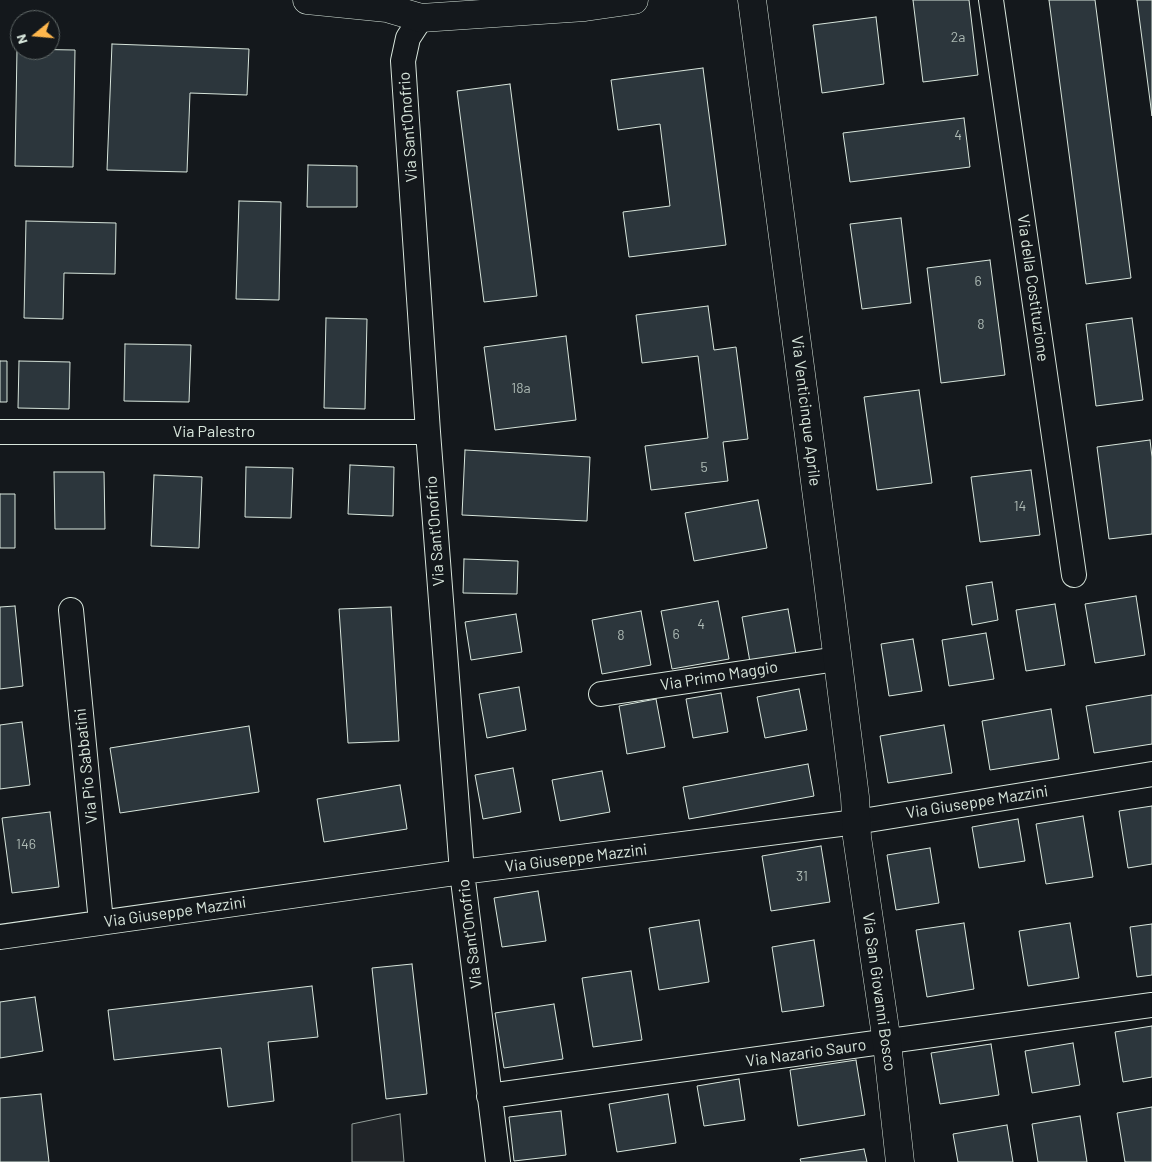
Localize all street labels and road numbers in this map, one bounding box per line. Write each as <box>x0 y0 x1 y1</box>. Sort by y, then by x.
street label: Via Sant'Onofrio <box>395 71 421 183</box>
street label: Via della Costituzione <box>1013 213 1053 363</box>
street label: Via Venticinque Aprile <box>787 335 825 487</box>
street label: Via Palestro <box>173 422 255 442</box>
street label: Via Sant'Onofrio <box>422 475 448 587</box>
street label: Via Primo Maggio <box>659 657 779 695</box>
street label: Via Pio Sabbatini <box>70 707 102 825</box>
street label: Via Giuseppe Mazzini <box>905 781 1049 823</box>
street label: Via Giuseppe Mazzini <box>504 840 648 876</box>
street label: Via Sant'Onofrio <box>454 878 486 990</box>
street label: Via Giuseppe Mazzini <box>103 893 247 931</box>
street label: Via San Giovanni Bosco <box>858 911 900 1073</box>
street label: Via Nazario Sauro <box>744 1035 868 1071</box>

